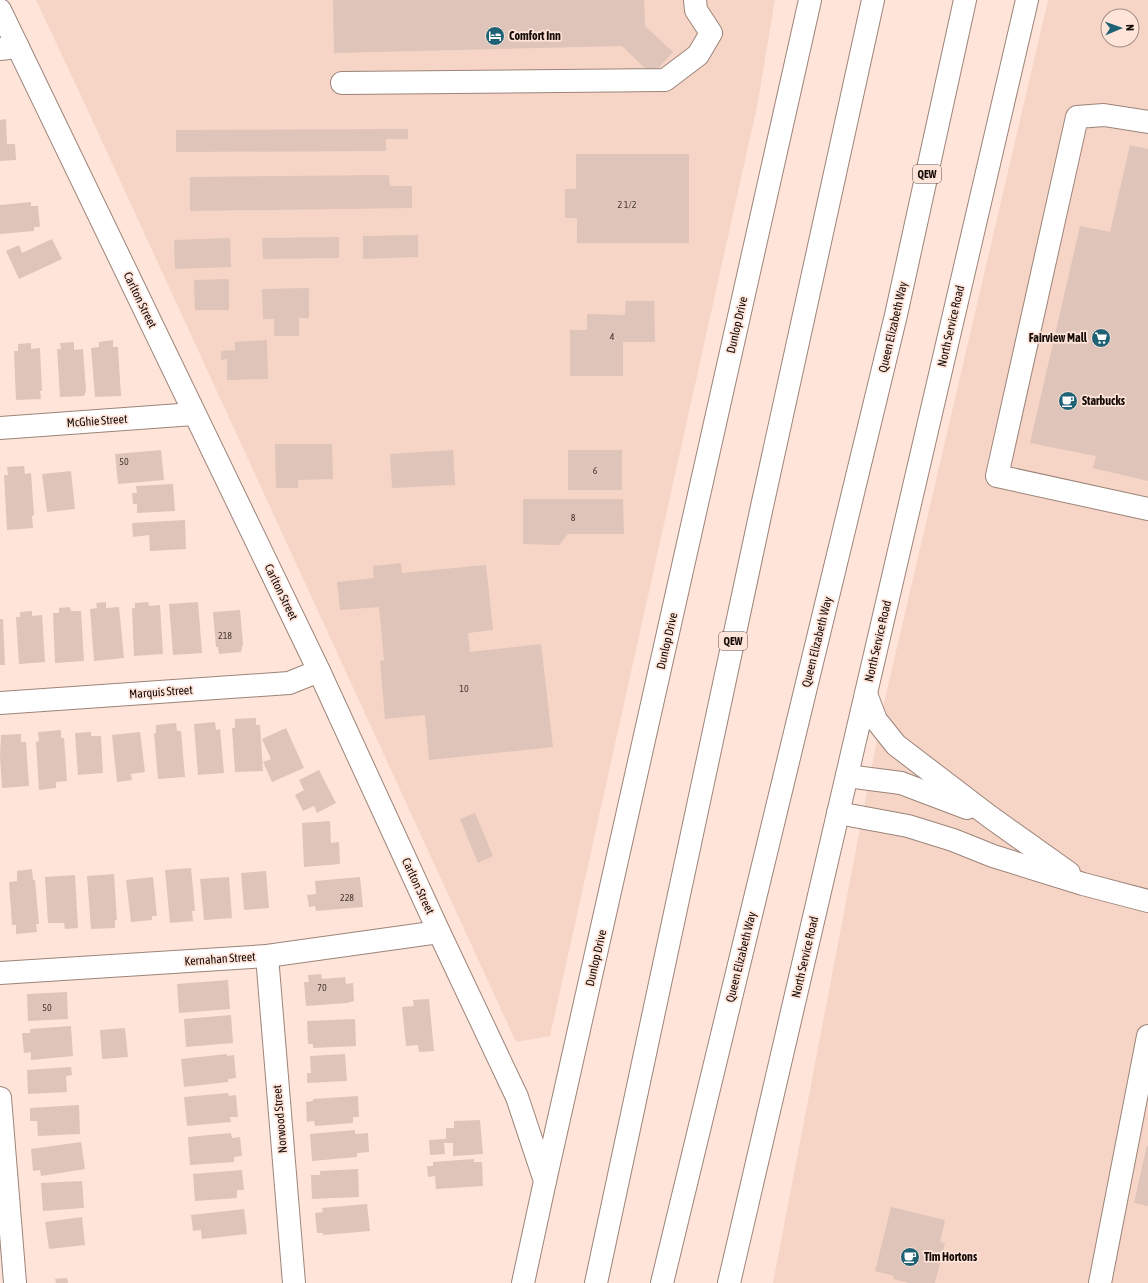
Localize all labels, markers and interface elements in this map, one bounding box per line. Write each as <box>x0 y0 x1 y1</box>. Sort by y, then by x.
north arrow <box>1100 8 1140 48</box>
text: N <box>1124 24 1136 31</box>
hotel icon: Comfort Inn <box>484 25 506 47</box>
place label: Comfort Inn <box>509 29 561 43</box>
road number: QEW <box>913 165 941 183</box>
house number: 2 1/2 <box>618 199 637 210</box>
street label: Carlton Street <box>120 270 160 331</box>
street label: Queen Elizabeth Way <box>876 280 910 374</box>
street label: North Service Road <box>935 284 967 368</box>
street label: Dunlop Drive <box>724 295 750 355</box>
supermarket icon: Fairview Mall <box>1090 327 1112 349</box>
house number: 4 <box>610 331 615 342</box>
place label: Fairview Mall <box>1029 331 1088 345</box>
cafe icon: Starbucks <box>1057 390 1079 412</box>
place label: Starbucks <box>1082 394 1126 408</box>
street label: McGhie Street <box>66 412 128 430</box>
house number: 50 <box>119 456 129 467</box>
house number: 6 <box>593 465 598 476</box>
house number: 8 <box>571 512 576 523</box>
street label: Carlton Street <box>261 562 301 623</box>
street label: Queen Elizabeth Way <box>799 595 835 689</box>
street label: North Service Road <box>862 599 894 683</box>
street label: Dunlop Drive <box>654 611 680 671</box>
house number: 218 <box>218 630 232 641</box>
road number: QEW <box>719 632 747 650</box>
street label: Marquis Street <box>129 683 194 701</box>
house number: 10 <box>459 683 469 694</box>
street label: Carlton Street <box>399 856 437 917</box>
house number: 228 <box>340 892 354 903</box>
street label: Queen Elizabeth Way <box>723 910 759 1004</box>
street label: North Service Road <box>789 915 821 999</box>
street label: Dunlop Drive <box>583 928 609 988</box>
street label: Kernahan Street <box>184 949 257 968</box>
house number: 70 <box>317 982 327 993</box>
house number: 50 <box>42 1002 52 1013</box>
street label: Norwood Street <box>270 1084 290 1154</box>
cafe icon: Tim Hortons <box>899 1246 921 1268</box>
place label: Tim Hortons <box>924 1250 978 1264</box>

